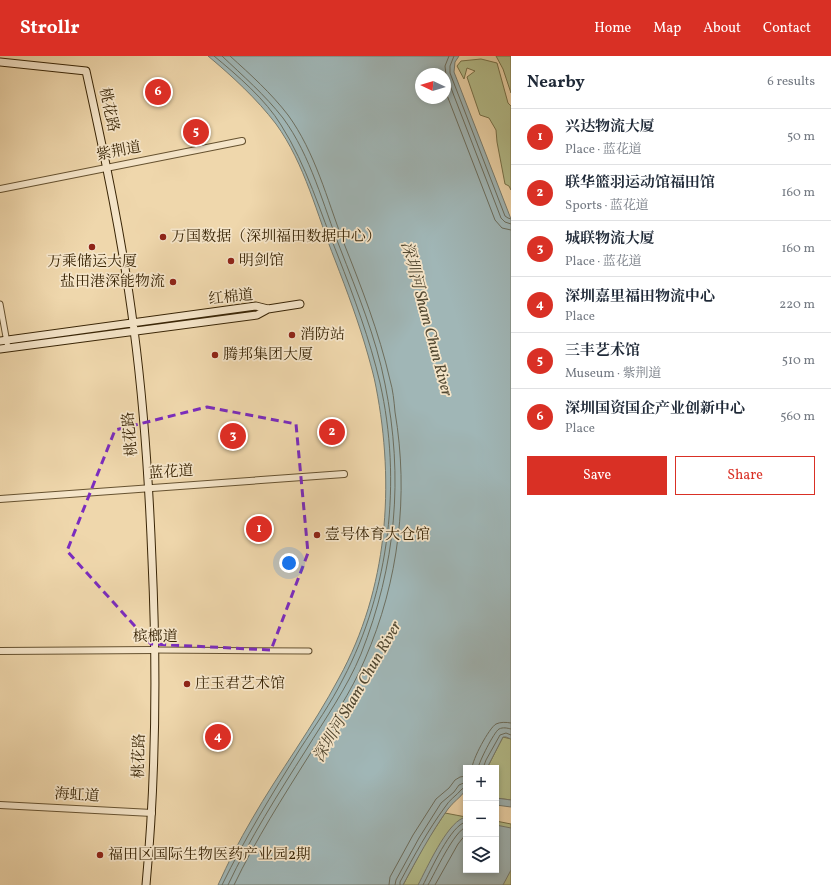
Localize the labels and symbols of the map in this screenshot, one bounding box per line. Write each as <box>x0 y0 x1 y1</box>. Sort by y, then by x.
north arrow <box>415 68 451 104</box>
pin: 6 <box>145 77 171 107</box>
street label: 桃花路 <box>93 86 123 134</box>
pin: 5 <box>183 117 209 147</box>
street label: 紫荆道 <box>95 137 143 167</box>
place label: 万国数据（深圳福田数据中心） <box>171 227 381 248</box>
marker: 万国数据（深圳福田数据中心） <box>158 232 168 242</box>
water label: 深圳河 Sham Chun River <box>395 239 458 400</box>
marker: 万乘储运大厦 <box>87 242 97 252</box>
place label: 明剑馆 <box>239 251 284 272</box>
place label: 万乘储运大厦 <box>47 252 137 273</box>
marker: 明剑馆 <box>226 256 236 266</box>
place label: 盐田港深能物流 <box>60 272 165 293</box>
marker: 盐田港深能物流 <box>168 277 178 287</box>
street label: 红棉道 <box>208 285 254 311</box>
place label: 消防站 <box>300 325 345 346</box>
marker: 消防站 <box>287 330 297 340</box>
place label: 腾邦集团大厦 <box>223 345 313 366</box>
marker: 腾邦集团大厦 <box>210 350 220 360</box>
street label: 桃花路 <box>119 411 143 457</box>
pin: 2 <box>319 417 345 447</box>
pin: 3 <box>220 421 246 451</box>
street label: 蓝花道 <box>148 461 194 485</box>
pin: 1 <box>246 514 272 544</box>
place label: 壹号体育大仓馆 <box>325 525 430 546</box>
marker: 壹号体育大仓馆 <box>312 530 322 540</box>
your location <box>279 553 299 573</box>
water label: 深圳河 Sham Chun River <box>309 617 408 767</box>
street label: 槟榔道 <box>132 627 178 648</box>
place label: 庄玉君艺术馆 <box>195 674 285 695</box>
marker: 庄玉君艺术馆 <box>182 679 192 689</box>
pin: 4 <box>205 722 231 752</box>
street label: 桃花路 <box>129 733 151 779</box>
street label: 海虹道 <box>54 784 100 808</box>
place label: 福田区国际生物医药产业园2期 <box>108 845 311 866</box>
marker: 福田区国际生物医药产业园2期 <box>95 850 105 860</box>

